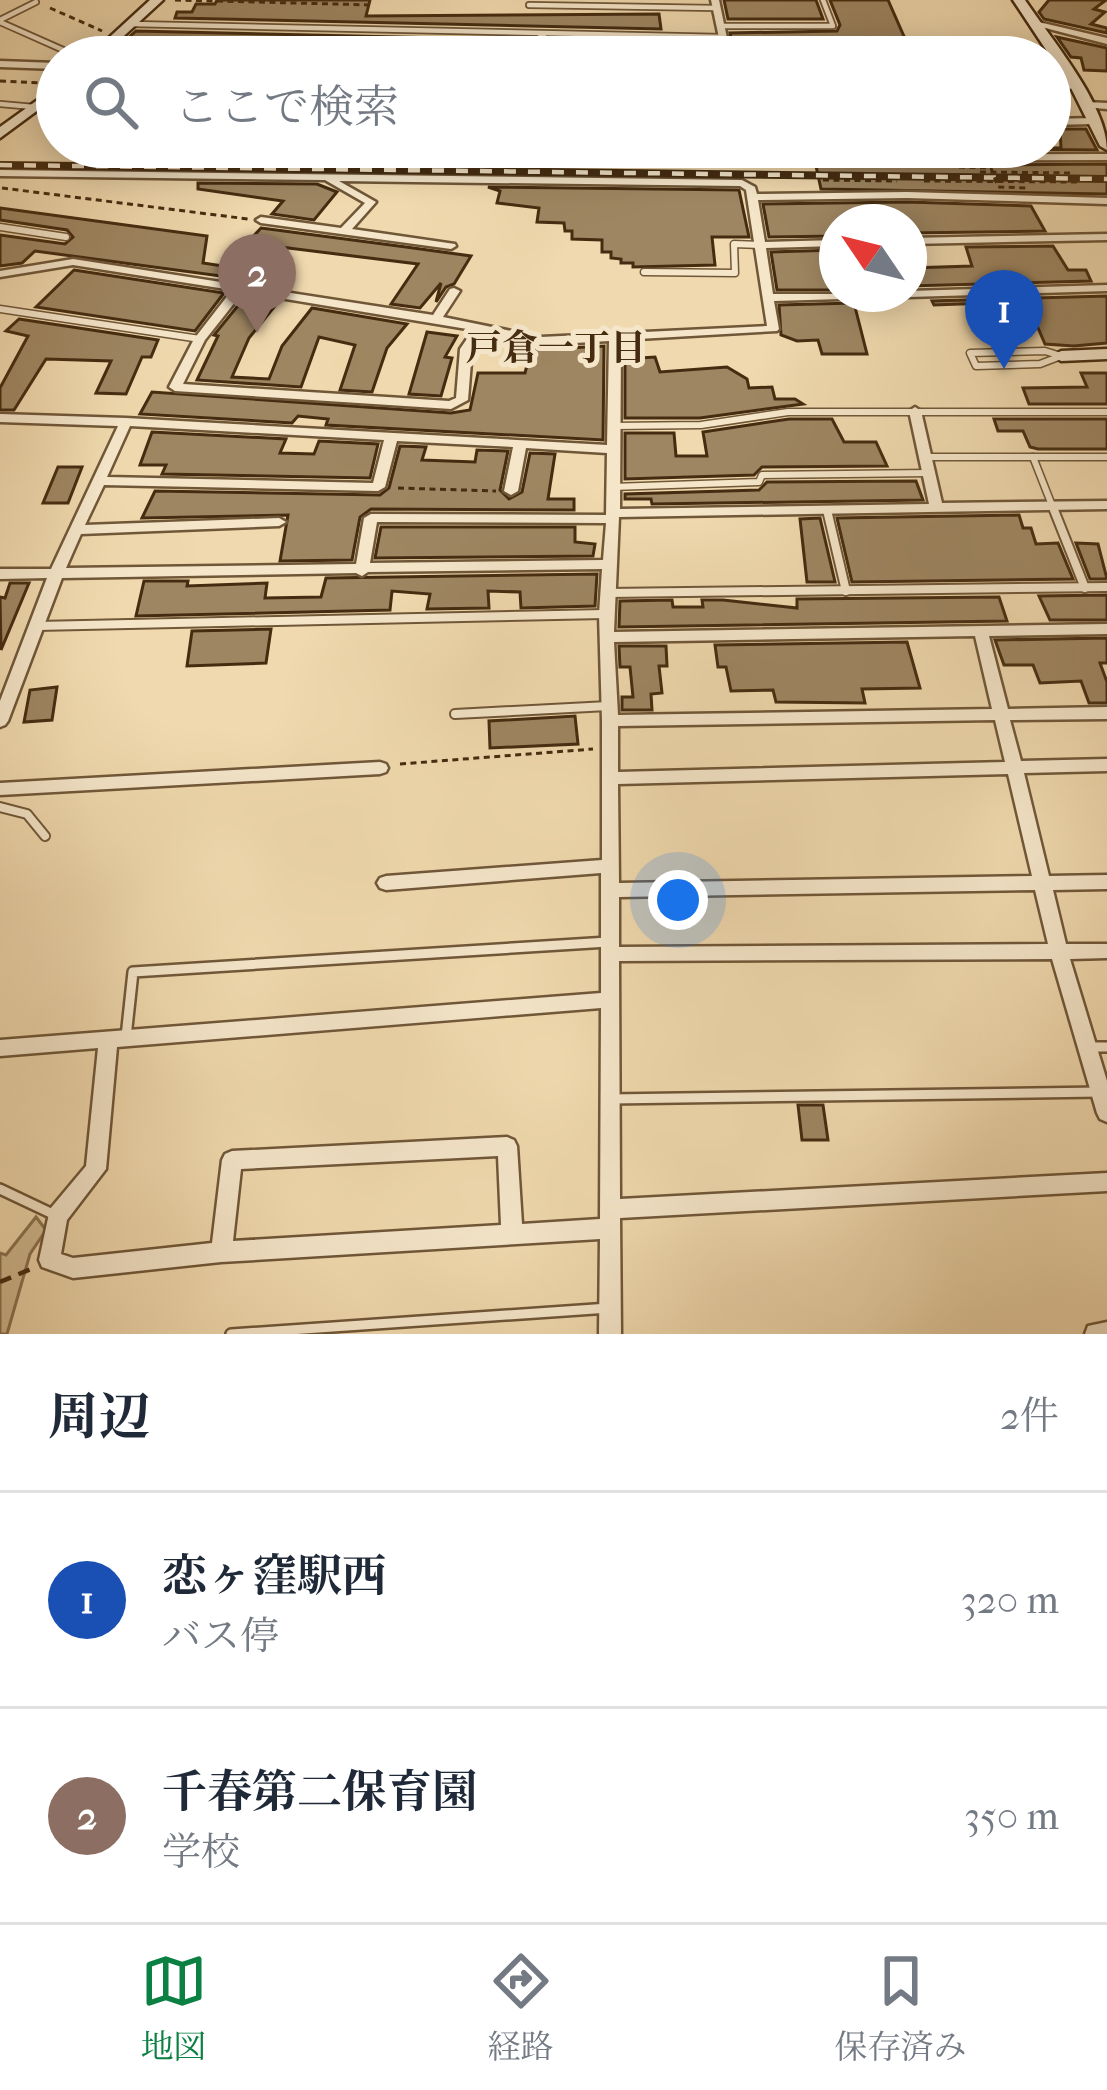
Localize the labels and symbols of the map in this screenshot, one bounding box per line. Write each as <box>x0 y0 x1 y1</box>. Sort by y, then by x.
north arrow <box>819 204 927 312</box>
pin: 2 <box>218 234 296 333</box>
pin: 1 <box>965 270 1043 369</box>
district label: 戸倉一丁目 <box>466 327 646 369</box>
your location <box>648 870 708 930</box>

